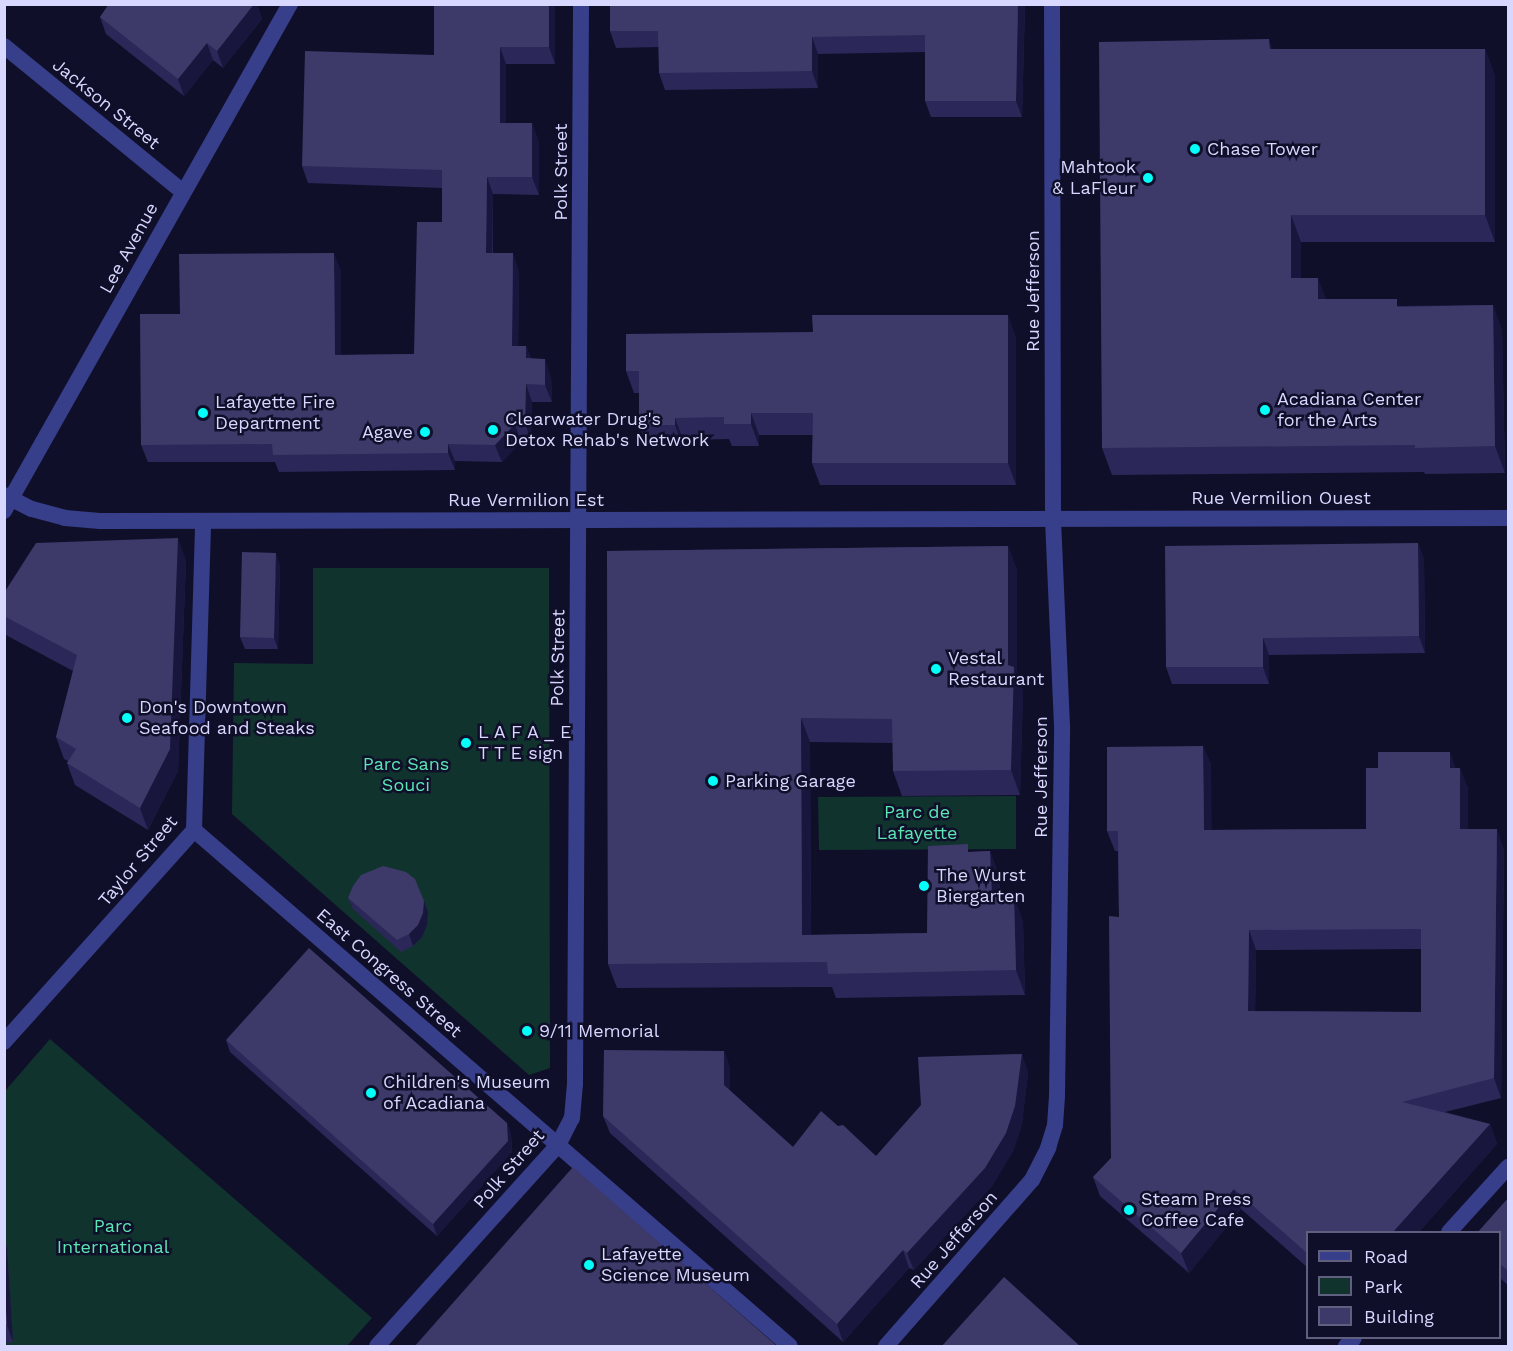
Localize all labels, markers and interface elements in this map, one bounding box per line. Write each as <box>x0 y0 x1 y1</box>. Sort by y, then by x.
street label: Jackson Street <box>48 54 164 154</box>
street label: Polk Street <box>550 123 572 221</box>
place label: Chase Tower <box>1207 138 1319 160</box>
marker: Chase Tower <box>1188 142 1202 156</box>
place label: Mahtook & LaFleur <box>1052 157 1136 200</box>
marker: Mahtook & LaFleur <box>1141 171 1155 185</box>
street label: Lee Avenue <box>95 199 163 297</box>
street label: Rue Jefferson <box>1022 230 1044 352</box>
place label: Acadiana Center for the Arts <box>1277 389 1422 432</box>
place label: Lafayette Fire Department <box>215 392 335 434</box>
marker: Acadiana Center for the Arts <box>1258 403 1272 417</box>
marker: Lafayette Fire Department <box>196 406 210 420</box>
place label: Clearwater Drug's Detox Rehab's Network <box>505 409 710 452</box>
place label: Agave <box>362 421 413 443</box>
marker: Clearwater Drug's Detox Rehab's Network <box>486 423 500 437</box>
marker: Agave <box>418 425 432 439</box>
street label: Rue Vermilion Ouest <box>1191 487 1371 509</box>
street label: Rue Vermilion Est <box>448 489 604 511</box>
street label: Polk Street <box>546 609 570 707</box>
place label: Vestal Restaurant <box>948 648 1044 690</box>
marker: Vestal Restaurant <box>929 662 943 676</box>
place label: Don's Downtown Seafood and Steaks <box>139 697 315 740</box>
marker: Don's Downtown Seafood and Steaks <box>120 711 134 725</box>
street label: Rue Jefferson <box>1030 716 1052 838</box>
place label: L A F A _ E T T E sign <box>478 722 575 764</box>
marker: L A F A _ E T T E sign <box>459 736 473 750</box>
park label: Parc Sans Souci <box>363 754 449 796</box>
place label: Parking Garage <box>725 770 856 792</box>
marker: Parking Garage <box>706 774 720 788</box>
park label: Parc de Lafayette <box>877 802 957 844</box>
street label: Taylor Street <box>94 811 182 911</box>
place label: The Wurst Biergarten <box>936 865 1026 908</box>
marker: The Wurst Biergarten <box>917 879 931 893</box>
street label: East Congress Street <box>312 904 466 1042</box>
place label: 9/11 Memorial <box>539 1020 659 1042</box>
marker: 9/11 Memorial <box>520 1024 534 1038</box>
place label: Children's Museum of Acadiana <box>383 1072 550 1114</box>
marker: Children's Museum of Acadiana <box>364 1086 378 1100</box>
street label: Polk Street <box>469 1125 549 1213</box>
street label: Rue Jefferson <box>906 1187 1002 1293</box>
place label: Steam Press Coffee Cafe <box>1141 1189 1251 1232</box>
marker: Steam Press Coffee Cafe <box>1122 1203 1136 1217</box>
park label: Parc International <box>57 1216 169 1258</box>
legend <box>1306 1231 1501 1339</box>
place label: Lafayette Science Museum <box>601 1244 750 1286</box>
text: Road <box>1364 1246 1408 1267</box>
marker: Lafayette Science Museum <box>582 1258 596 1272</box>
text: Park <box>1364 1276 1403 1297</box>
text: Building <box>1364 1306 1434 1327</box>

